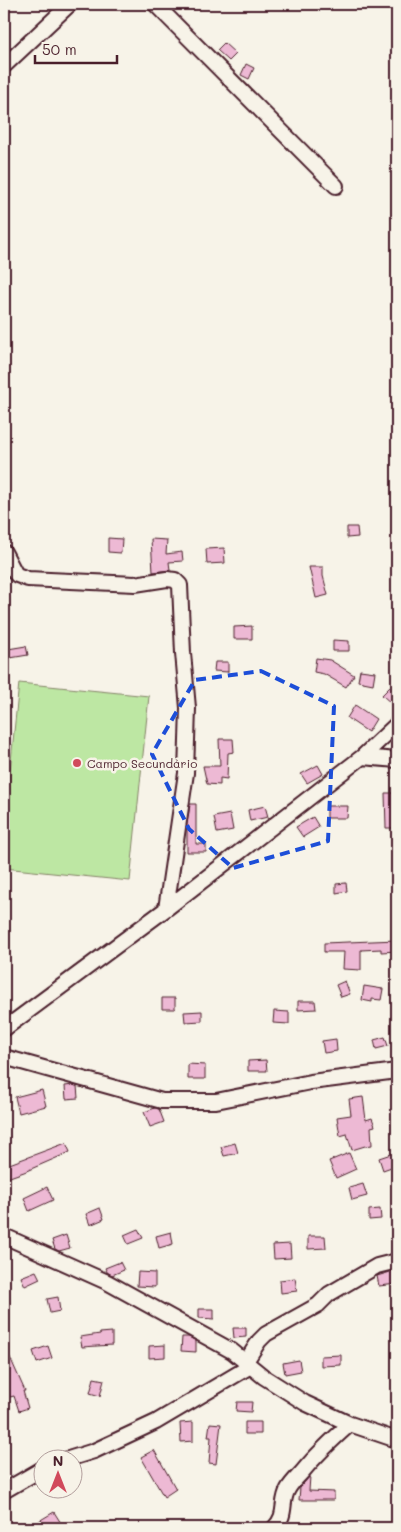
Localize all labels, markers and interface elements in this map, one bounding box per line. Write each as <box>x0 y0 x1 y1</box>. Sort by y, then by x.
scale bar <box>35 32 118 64</box>
text: 50 m <box>42 39 77 59</box>
place label: Campo Secundário <box>87 755 197 771</box>
marker: Campo Secundário <box>71 757 83 769</box>
north arrow <box>32 1450 82 1500</box>
text: N <box>53 1451 63 1470</box>

